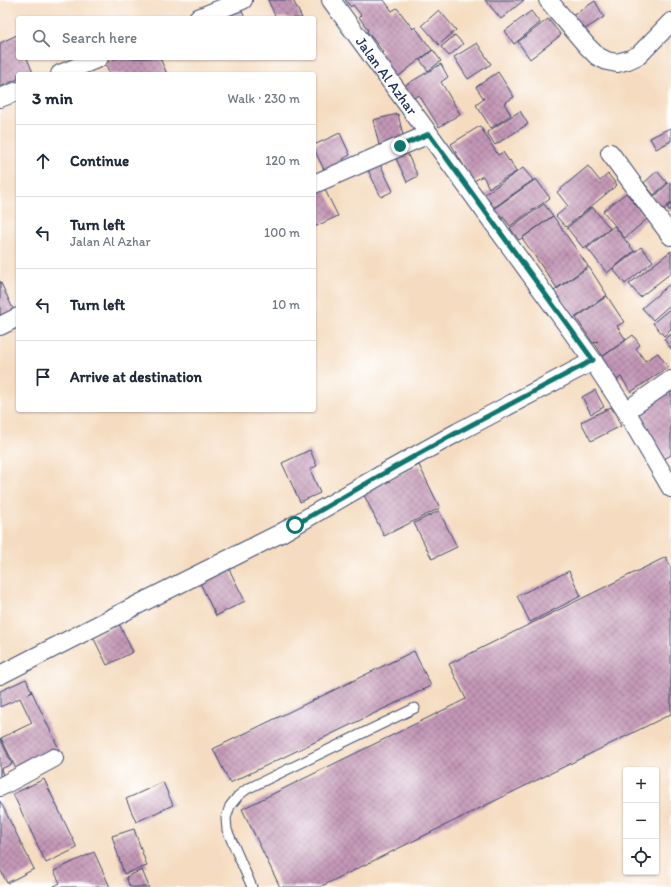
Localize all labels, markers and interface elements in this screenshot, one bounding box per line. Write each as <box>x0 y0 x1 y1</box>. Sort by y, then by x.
search box <box>16 16 316 60</box>
icon: search <box>30 27 52 49</box>
text: Search here <box>62 29 137 47</box>
street label: Jalan Al Azhar <box>352 33 421 119</box>
text: 3 min <box>32 88 73 108</box>
text: Walk · 230 m <box>228 91 300 106</box>
route end <box>391 137 409 155</box>
icon: ahead <box>32 150 54 172</box>
text: Continue <box>70 152 129 170</box>
text: 120 m <box>265 153 300 168</box>
text: Turn left <box>70 216 125 234</box>
icon: left <box>32 222 54 244</box>
text: 100 m <box>264 225 300 240</box>
text: Jalan Al Azhar <box>70 234 151 249</box>
icon: left <box>32 294 54 316</box>
text: Turn left <box>70 296 125 314</box>
text: 10 m <box>272 297 300 312</box>
icon: arrive <box>32 366 54 388</box>
text: Arrive at destination <box>70 368 202 386</box>
route start <box>286 516 304 534</box>
map controls <box>623 767 659 875</box>
button: + <box>623 767 659 803</box>
button: − <box>623 803 659 839</box>
button: locate <box>623 839 659 875</box>

